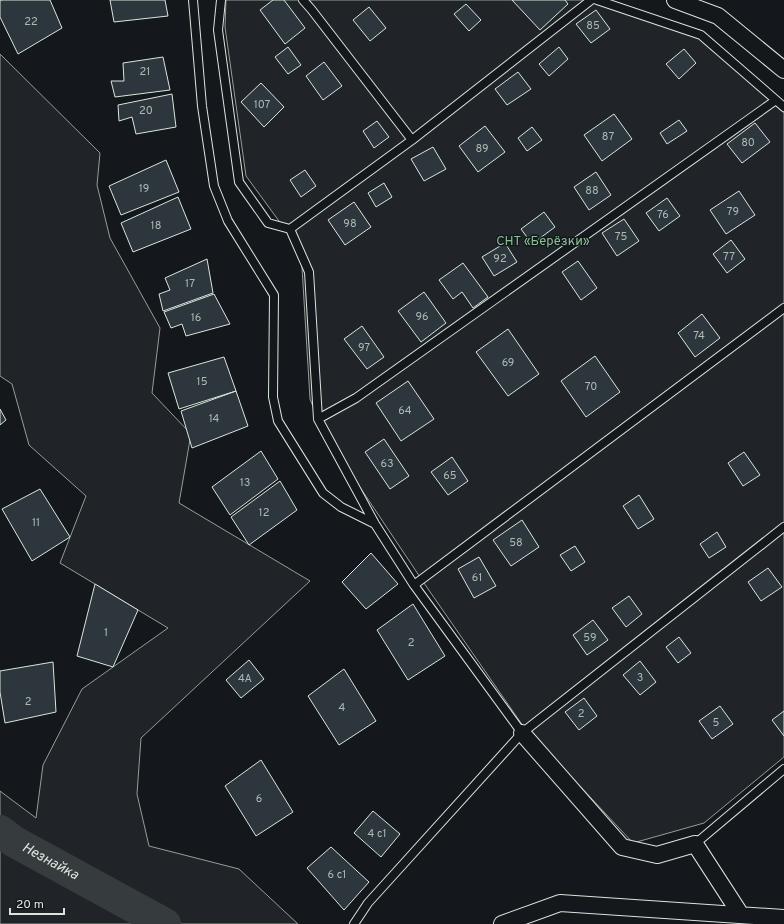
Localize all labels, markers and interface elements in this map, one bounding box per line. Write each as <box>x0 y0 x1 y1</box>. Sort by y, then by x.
house number: 22 <box>24 15 38 29</box>
house number: 85 <box>586 19 600 33</box>
house number: 21 <box>140 65 150 79</box>
house number: 107 <box>254 98 271 112</box>
house number: 20 <box>139 104 153 118</box>
house number: 87 <box>602 130 614 144</box>
house number: 80 <box>741 136 755 150</box>
house number: 89 <box>475 142 489 156</box>
house number: 19 <box>139 182 149 196</box>
house number: 88 <box>585 184 599 198</box>
house number: 79 <box>727 205 739 219</box>
house number: 76 <box>657 208 669 222</box>
house number: 98 <box>343 217 357 231</box>
house number: 18 <box>151 219 161 233</box>
house number: 75 <box>615 230 627 244</box>
park label: СНТ «Берёзки» <box>496 234 590 250</box>
house number: 77 <box>723 250 735 264</box>
house number: 92 <box>493 252 507 266</box>
house number: 17 <box>185 277 195 291</box>
house number: 96 <box>415 310 429 324</box>
house number: 16 <box>191 311 201 325</box>
house number: 74 <box>693 329 705 343</box>
house number: 97 <box>358 341 370 355</box>
house number: 69 <box>502 356 514 370</box>
house number: 15 <box>197 375 208 389</box>
house number: 70 <box>585 380 597 394</box>
house number: 64 <box>398 404 412 418</box>
house number: 14 <box>209 412 220 426</box>
house number: 63 <box>380 457 394 471</box>
house number: 65 <box>443 469 457 483</box>
house number: 13 <box>240 476 250 490</box>
house number: 12 <box>259 506 269 520</box>
house number: 11 <box>32 516 40 530</box>
house number: 58 <box>509 536 523 550</box>
house number: 61 <box>472 571 482 585</box>
house number: 1 <box>104 626 108 640</box>
house number: 59 <box>583 631 597 645</box>
house number: 2 <box>408 636 414 650</box>
house number: 3 <box>637 671 643 685</box>
house number: 4А <box>238 672 252 686</box>
house number: 2 <box>25 695 31 709</box>
house number: 4 <box>339 701 346 715</box>
house number: 2 <box>578 707 584 721</box>
house number: 5 <box>713 716 720 730</box>
house number: 6 <box>256 792 262 806</box>
house number: 4 с1 <box>367 827 387 841</box>
water label: Незнайка <box>19 839 82 884</box>
house number: 6 с1 <box>328 868 346 882</box>
scale bar <box>10 890 64 916</box>
text: 20 m <box>16 897 44 913</box>

